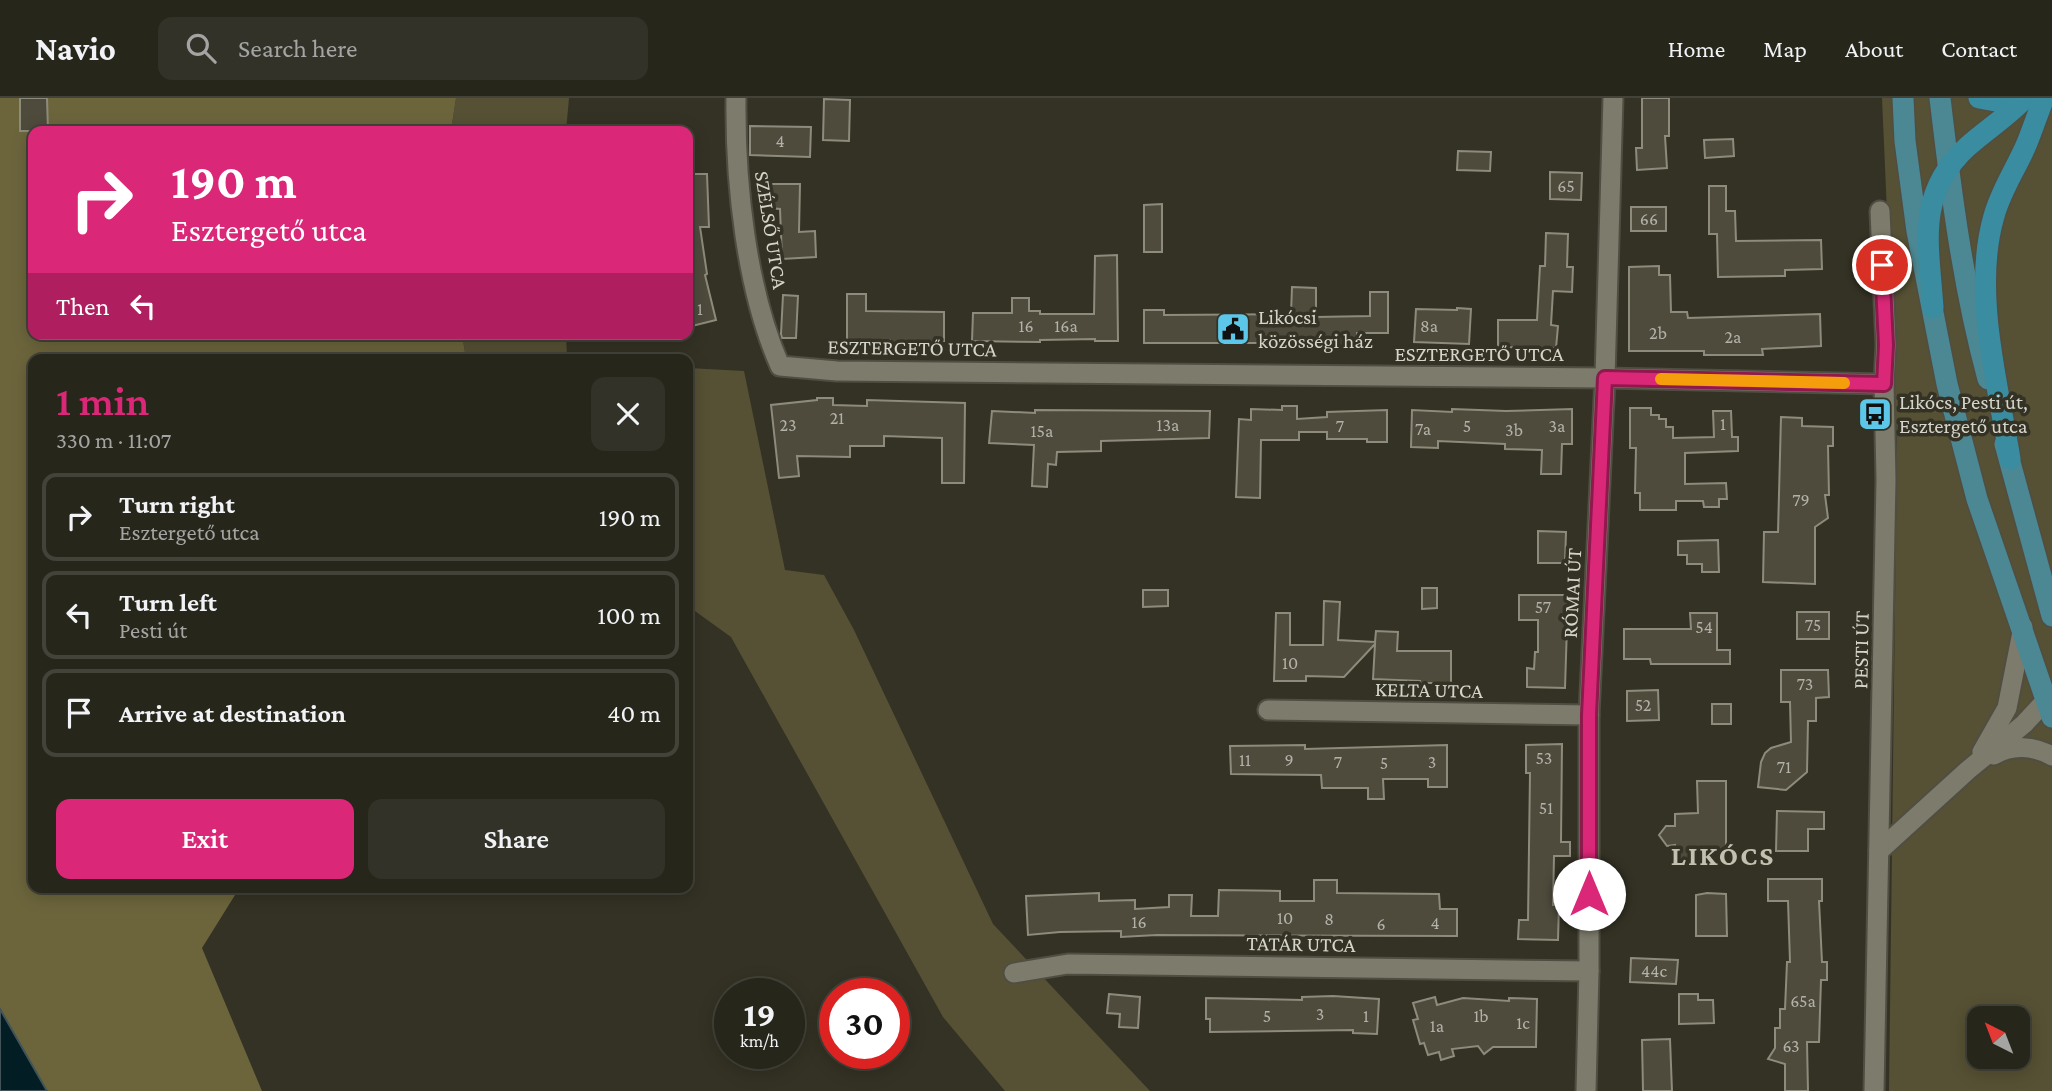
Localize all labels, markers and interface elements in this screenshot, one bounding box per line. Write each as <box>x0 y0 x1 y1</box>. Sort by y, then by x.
search box <box>158 17 648 80</box>
icon: search <box>182 29 220 67</box>
text: Navio <box>35 30 116 67</box>
text: Search here <box>238 34 357 63</box>
text: Home <box>1668 35 1725 62</box>
text: Map <box>1763 35 1807 62</box>
text: About <box>1845 35 1903 62</box>
text: Contact <box>1941 35 2017 62</box>
house number: 4 <box>775 131 785 151</box>
icon: right <box>56 154 147 245</box>
text: 190 m <box>171 154 297 209</box>
street label: SZÉLSŐ UTCA <box>750 169 792 291</box>
house number: 65 <box>1557 176 1575 196</box>
house number: 66 <box>1640 209 1658 229</box>
text: Esztergető utca <box>171 212 367 248</box>
pin <box>1852 235 1912 295</box>
icon: arrive <box>1863 246 1901 284</box>
icon: left <box>124 287 162 325</box>
text: Then <box>56 292 110 321</box>
house number: 1 <box>697 299 703 319</box>
place label: Likócsi közösségi ház <box>1258 305 1373 353</box>
public building icon: Likócsi közösségi ház <box>1214 310 1252 348</box>
house number: 16 <box>1018 316 1034 336</box>
house number: 16a <box>1054 316 1078 336</box>
house number: 8a <box>1420 316 1438 336</box>
house number: 2b <box>1649 323 1667 343</box>
house number: 2a <box>1725 327 1741 347</box>
street label: ESZTERGETŐ UTCA <box>827 335 997 361</box>
street label: ESZTERGETŐ UTCA <box>1394 342 1564 366</box>
text: 1 min <box>56 377 149 424</box>
button: close <box>591 377 665 451</box>
place label: Likócs, Pesti út, Esztergető utca <box>1899 390 2028 438</box>
bus stop icon: Likócs, Pesti út, Esztergető utca <box>1856 395 1894 433</box>
house number: 21 <box>830 408 844 428</box>
house number: 1 <box>1720 414 1726 434</box>
house number: 23 <box>779 415 797 435</box>
house number: 13a <box>1157 415 1179 435</box>
house number: 7 <box>1336 416 1344 436</box>
house number: 5 <box>1463 416 1471 436</box>
house number: 3a <box>1549 416 1565 436</box>
house number: 7a <box>1415 419 1431 439</box>
house number: 3b <box>1505 420 1523 440</box>
house number: 15a <box>1031 421 1053 441</box>
text: 330 m · 11:07 <box>56 427 171 453</box>
text: Turn right <box>119 490 235 519</box>
house number: 79 <box>1792 490 1810 510</box>
icon: right <box>60 498 98 536</box>
text: 190 m <box>599 503 661 532</box>
text: Esztergető utca <box>119 519 260 545</box>
street label: RÓMAI ÚT <box>1558 547 1586 639</box>
text: Turn left <box>119 588 217 617</box>
icon: left <box>60 596 98 634</box>
house number: 57 <box>1535 597 1551 617</box>
text: 100 m <box>597 601 661 630</box>
street label: PESTI ÚT <box>1848 610 1874 689</box>
house number: 75 <box>1805 615 1821 635</box>
text: Pesti út <box>119 617 187 643</box>
house number: 54 <box>1695 617 1713 637</box>
house number: 10 <box>1282 653 1298 673</box>
house number: 73 <box>1797 674 1813 694</box>
street label: KELTA UTCA <box>1375 677 1483 703</box>
icon: arrive <box>60 694 98 732</box>
house number: 52 <box>1635 695 1651 715</box>
text: Arrive at destination <box>119 699 346 728</box>
text: 40 m <box>607 699 661 728</box>
house number: 53 <box>1536 748 1552 768</box>
house number: 11 <box>1239 750 1251 770</box>
house number: 9 <box>1284 750 1294 770</box>
house number: 7 <box>1334 752 1342 772</box>
house number: 3 <box>1428 752 1436 772</box>
house number: 5 <box>1380 753 1388 773</box>
house number: 71 <box>1777 757 1791 777</box>
house number: 51 <box>1539 798 1553 818</box>
button: Exit <box>56 799 354 879</box>
button: Share <box>368 799 665 879</box>
district label: LIKÓCS <box>1671 840 1775 871</box>
position arrow <box>1552 857 1626 931</box>
house number: 10 <box>1277 908 1293 928</box>
house number: 8 <box>1324 909 1334 929</box>
house number: 16 <box>1131 912 1147 932</box>
house number: 4 <box>1430 913 1440 933</box>
house number: 6 <box>1376 914 1386 934</box>
street label: TATÁR UTCA <box>1246 931 1356 957</box>
house number: 44c <box>1641 961 1667 981</box>
speed limit sign: 30 <box>819 978 910 1069</box>
house number: 65a <box>1790 991 1816 1011</box>
text: 19 <box>743 995 776 1034</box>
house number: 3 <box>1316 1004 1324 1024</box>
house number: 5 <box>1263 1006 1271 1026</box>
house number: 1 <box>1363 1006 1369 1026</box>
house number: 1b <box>1473 1006 1489 1026</box>
north arrow <box>1967 1006 2030 1069</box>
map controls <box>1967 1006 2030 1069</box>
house number: 1c <box>1516 1013 1530 1033</box>
house number: 1a <box>1430 1016 1444 1036</box>
text: km/h <box>740 1031 779 1051</box>
house number: 63 <box>1782 1036 1800 1056</box>

